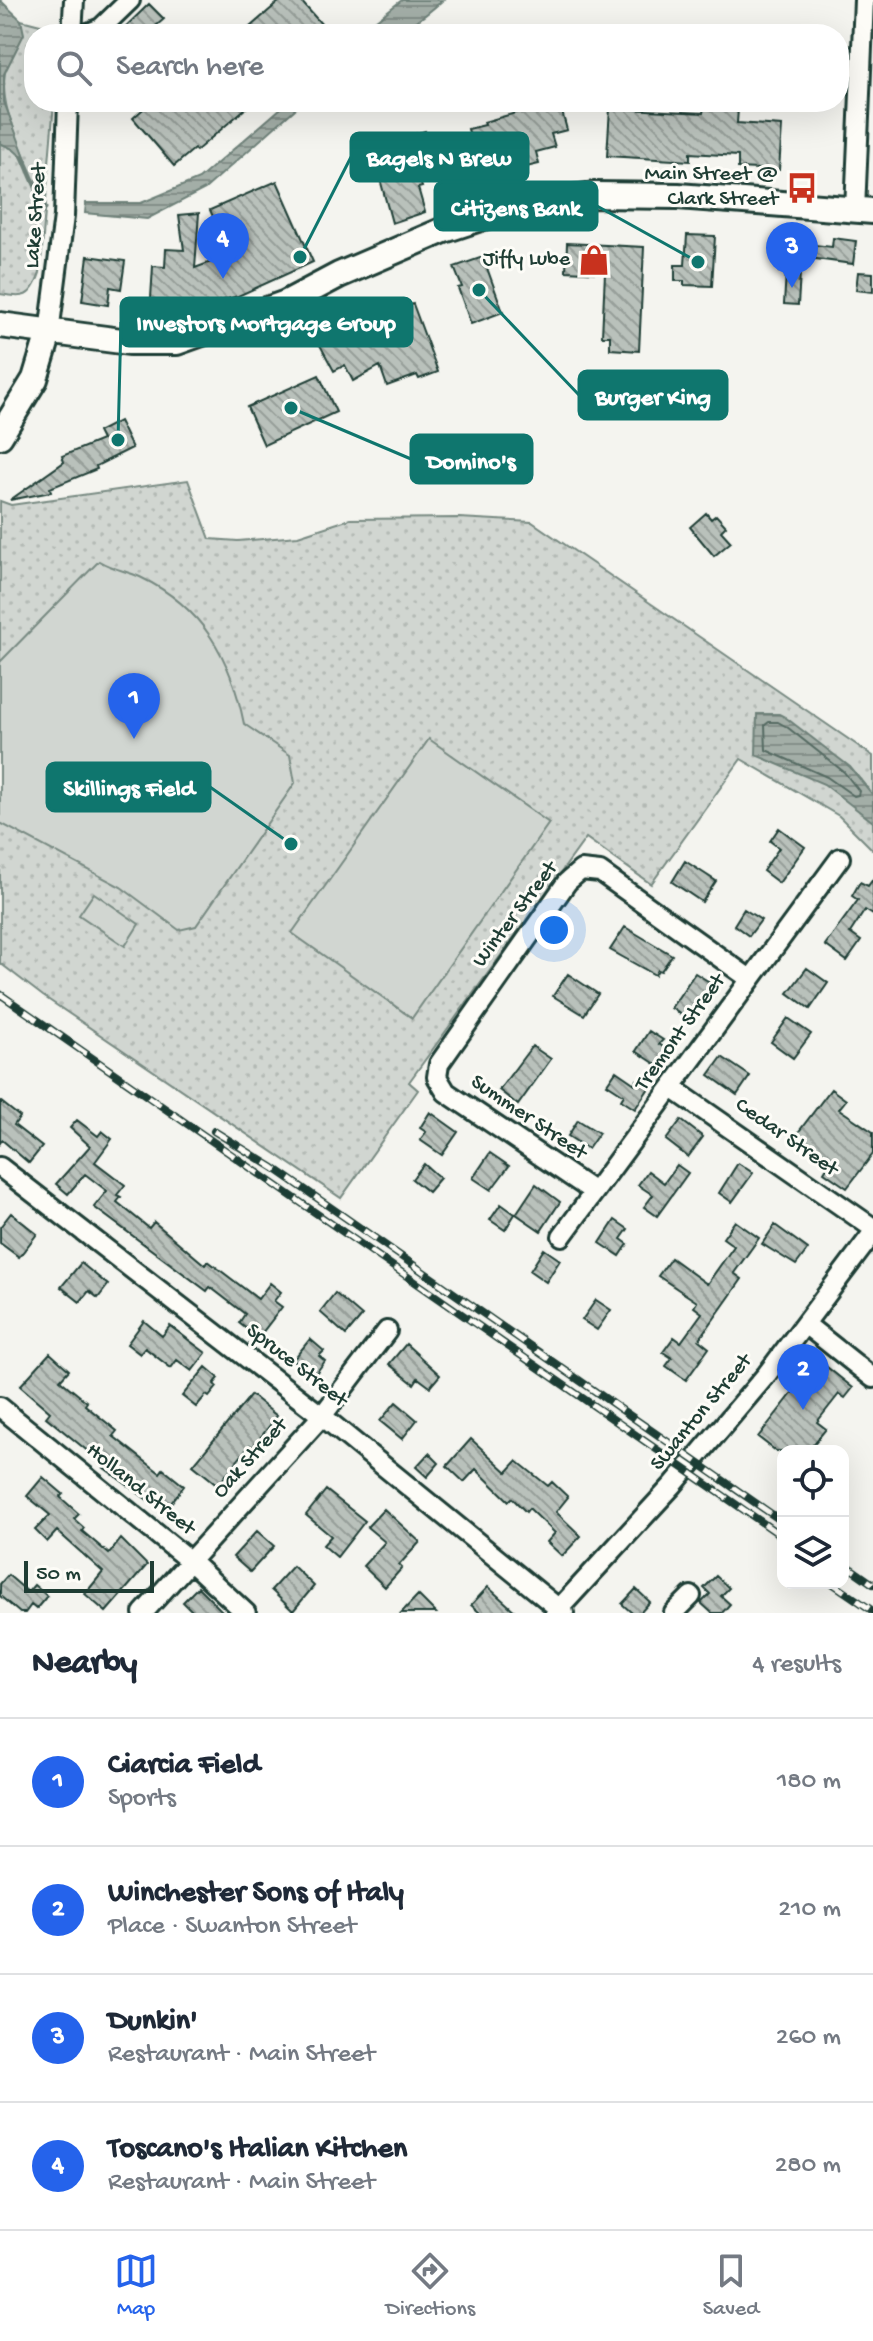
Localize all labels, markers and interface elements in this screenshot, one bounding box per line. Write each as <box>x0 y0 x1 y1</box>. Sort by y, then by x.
search box <box>24 24 849 112</box>
icon: search <box>52 46 96 90</box>
text: Search here <box>116 51 264 86</box>
callout: Bagels N Brew <box>351 133 528 181</box>
text: Bagels N Brew <box>366 146 512 175</box>
street label: Lake Street <box>20 161 54 269</box>
place label: Main Street @ Clark Street <box>644 162 780 213</box>
bus stop icon: Main Street @ Clark Street <box>785 171 819 205</box>
callout: Citizens Bank <box>435 182 597 230</box>
text: Citizens Bank <box>451 196 584 225</box>
pin: 4 <box>197 213 249 279</box>
pin: 3 <box>766 222 818 288</box>
shop icon: Jiffy Lube <box>577 243 611 277</box>
place label: Jiffy Lube <box>483 247 571 273</box>
callout: Investors Mortgage Group <box>121 298 412 346</box>
text: Investors Mortgage Group <box>136 311 396 340</box>
callout: Burger King <box>579 371 727 419</box>
text: Burger King <box>594 385 711 414</box>
callout: Domino's <box>411 435 532 483</box>
text: Domino's <box>424 449 517 478</box>
pin: 1 <box>108 673 160 739</box>
callout: Skillings Field <box>47 763 210 811</box>
text: Skillings Field <box>63 776 198 805</box>
street label: Winter Street <box>468 855 565 973</box>
your location <box>534 910 574 950</box>
street label: Tremont Street <box>629 968 733 1098</box>
street label: Summer Street <box>465 1070 593 1168</box>
street label: Cedar Street <box>729 1093 844 1184</box>
street label: Spruce Street <box>240 1318 354 1415</box>
pin: 2 <box>777 1344 829 1410</box>
street label: Swanton Street <box>646 1348 760 1477</box>
street label: Oak Street <box>208 1412 295 1505</box>
street label: Holland Street <box>80 1438 201 1543</box>
map controls <box>777 1445 849 1589</box>
button: locate <box>777 1445 849 1517</box>
button: layers <box>777 1517 849 1589</box>
scale bar <box>24 1557 154 1593</box>
text: 50 m <box>36 1562 81 1588</box>
text: Nearby <box>32 1645 137 1685</box>
text: 4 results <box>752 1650 841 1681</box>
text: Ciarcia Field <box>108 1749 260 1784</box>
text: 1 <box>53 1767 63 1798</box>
text: 180 m <box>777 1767 841 1798</box>
text: Sports <box>108 1784 176 1815</box>
text: Winchester Sons of Italy <box>108 1877 404 1912</box>
text: 2 <box>52 1895 64 1926</box>
text: 210 m <box>778 1895 841 1926</box>
text: Place · Swanton Street <box>108 1912 356 1943</box>
text: Dunkin' <box>108 2005 198 2040</box>
text: 3 <box>51 2023 65 2054</box>
text: 260 m <box>776 2023 841 2054</box>
text: Restaurant · Main Street <box>108 2040 375 2071</box>
text: Toscano's Italian Kitchen <box>108 2133 407 2168</box>
text: 4 <box>52 2151 64 2182</box>
text: 280 m <box>775 2151 841 2182</box>
text: Restaurant · Main Street <box>108 2168 375 2199</box>
tab: Map <box>114 2249 158 2323</box>
tab: Directions <box>386 2249 475 2323</box>
tab: Saved <box>703 2249 759 2323</box>

